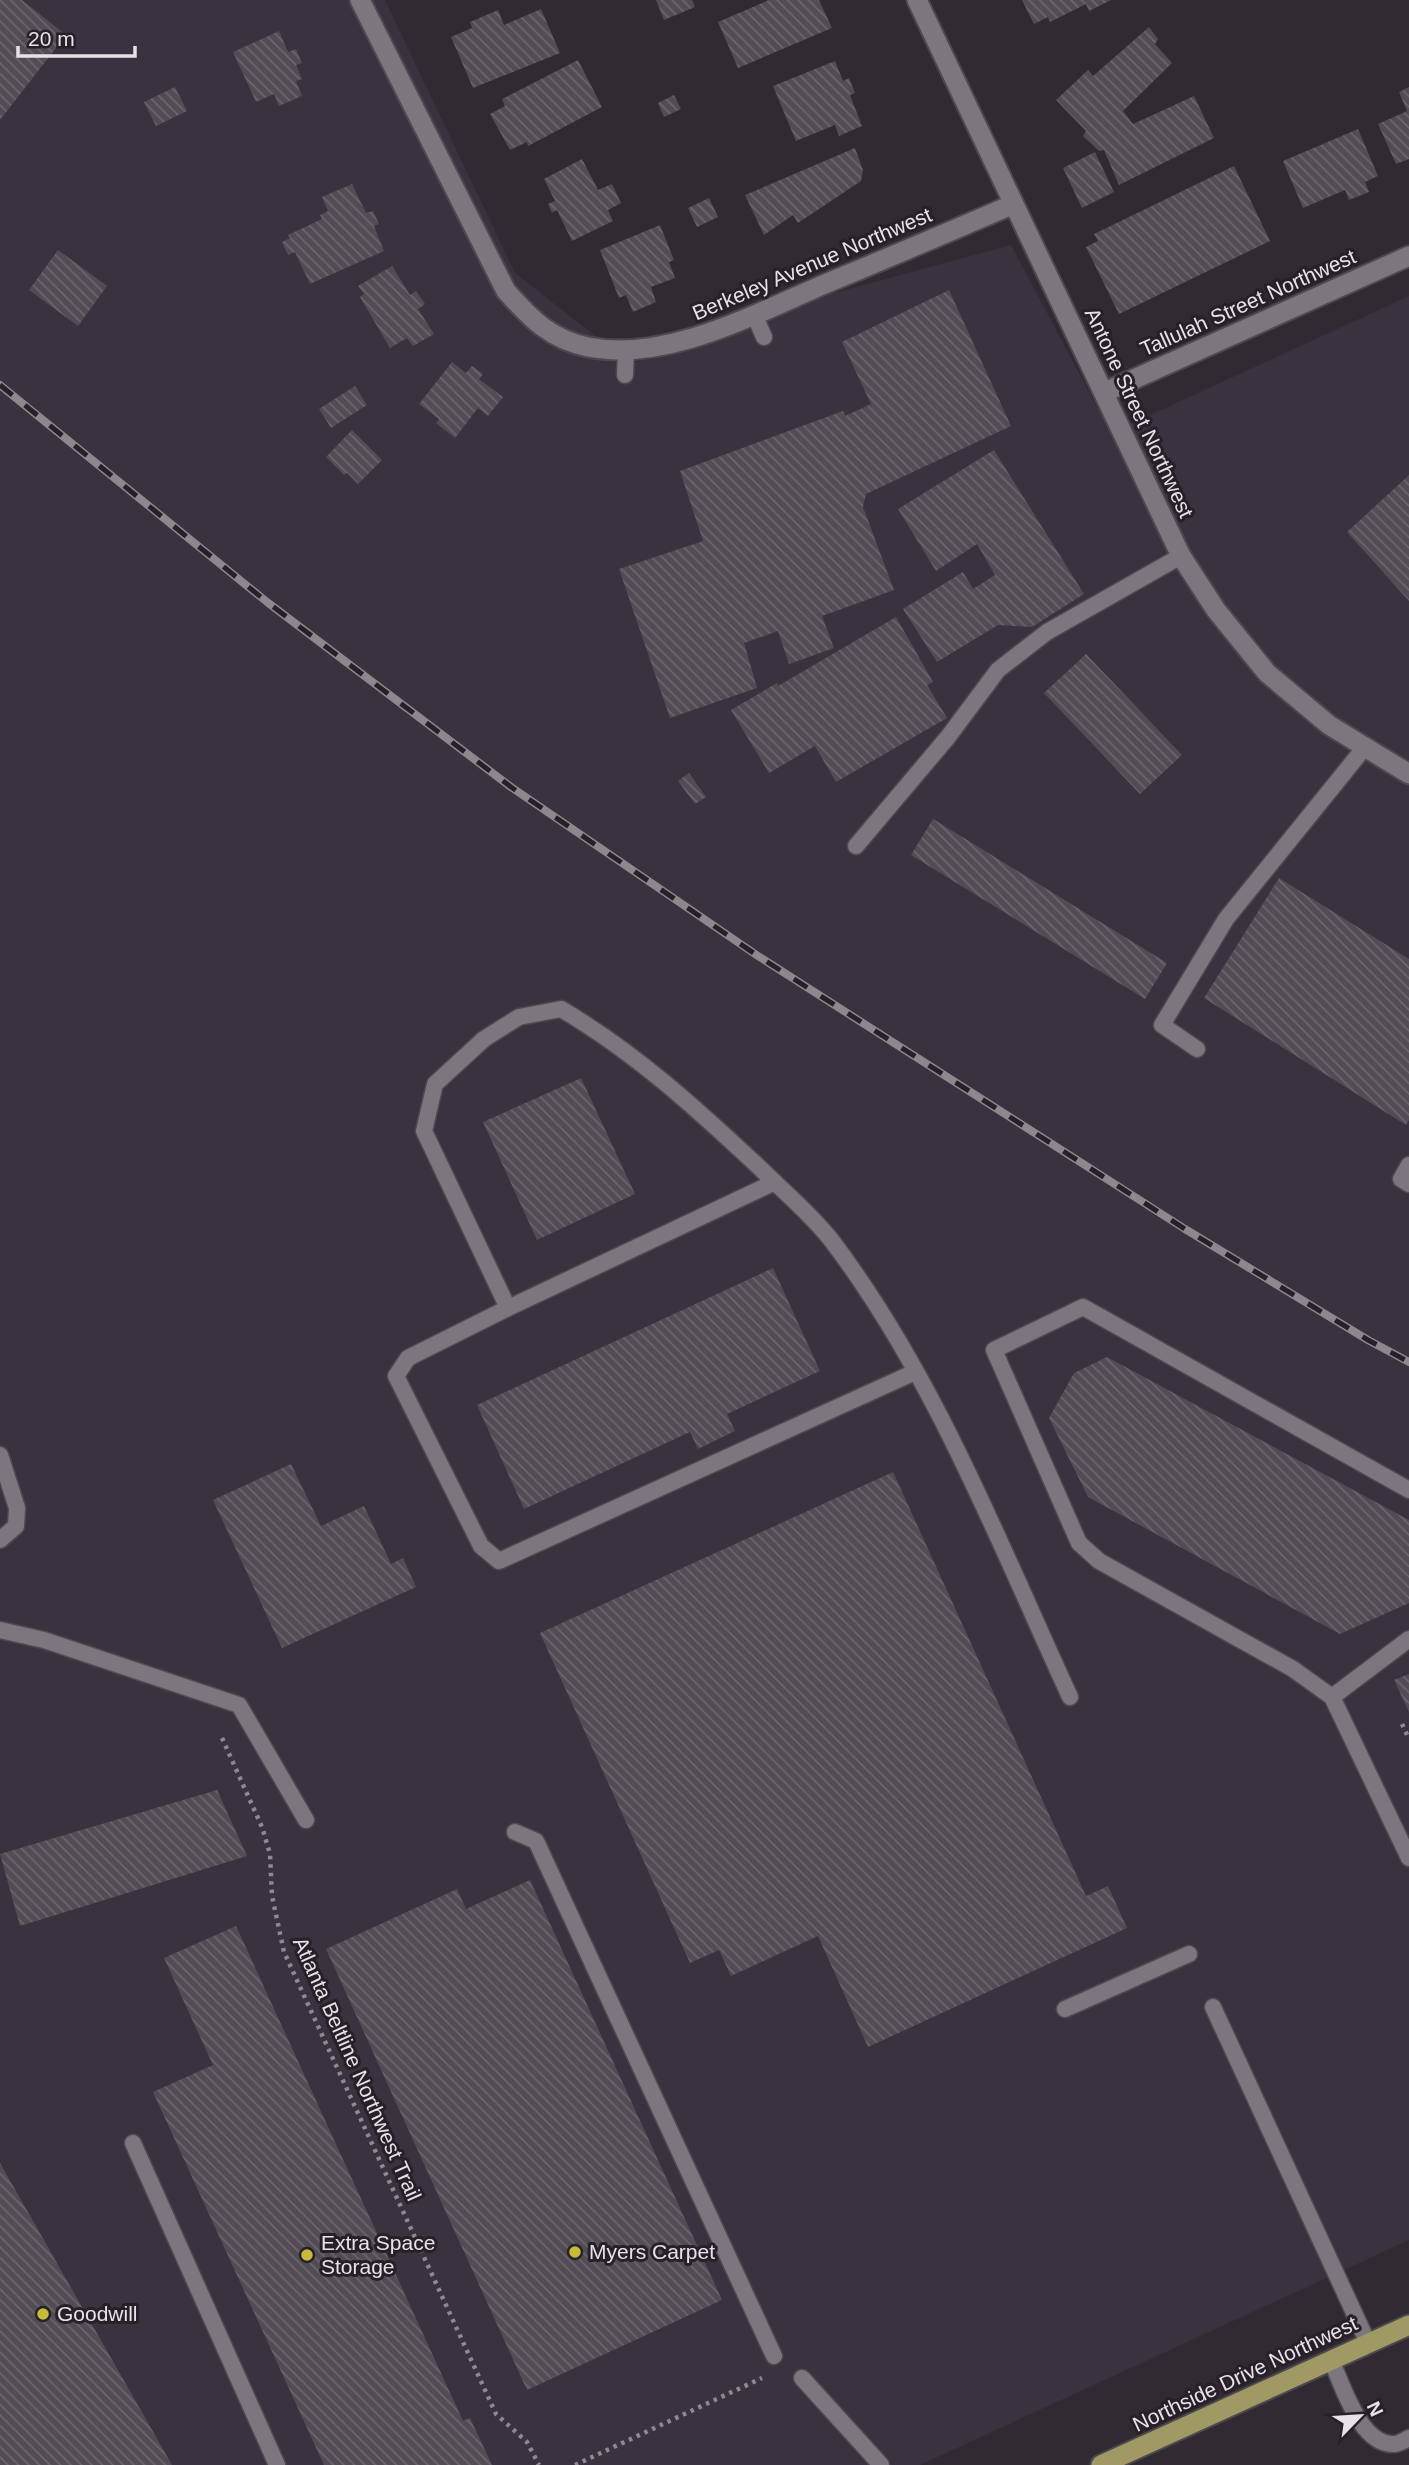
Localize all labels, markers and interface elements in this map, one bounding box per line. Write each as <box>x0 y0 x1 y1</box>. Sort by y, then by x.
scale bar <box>18 14 135 58</box>
text: 20 m <box>28 27 75 50</box>
street label: Berkeley Avenue Northwest <box>689 203 935 324</box>
street label: Tallulah Street Northwest <box>1136 244 1359 361</box>
street label: Antone Street Northwest <box>1081 304 1198 521</box>
street label: Atlanta Beltline Northwest Trail <box>289 1933 426 2204</box>
place label: Extra Space Storage <box>321 2231 435 2278</box>
place label: Myers Carpet <box>589 2240 715 2263</box>
marker: Myers Carpet <box>567 2244 583 2260</box>
marker: Extra Space Storage <box>299 2247 315 2263</box>
place label: Goodwill <box>57 2302 138 2325</box>
marker: Goodwill <box>35 2306 51 2322</box>
street label: Northside Drive Northwest <box>1129 2311 1361 2436</box>
north arrow <box>1325 2381 1395 2451</box>
text: N <box>1363 2398 1387 2420</box>

